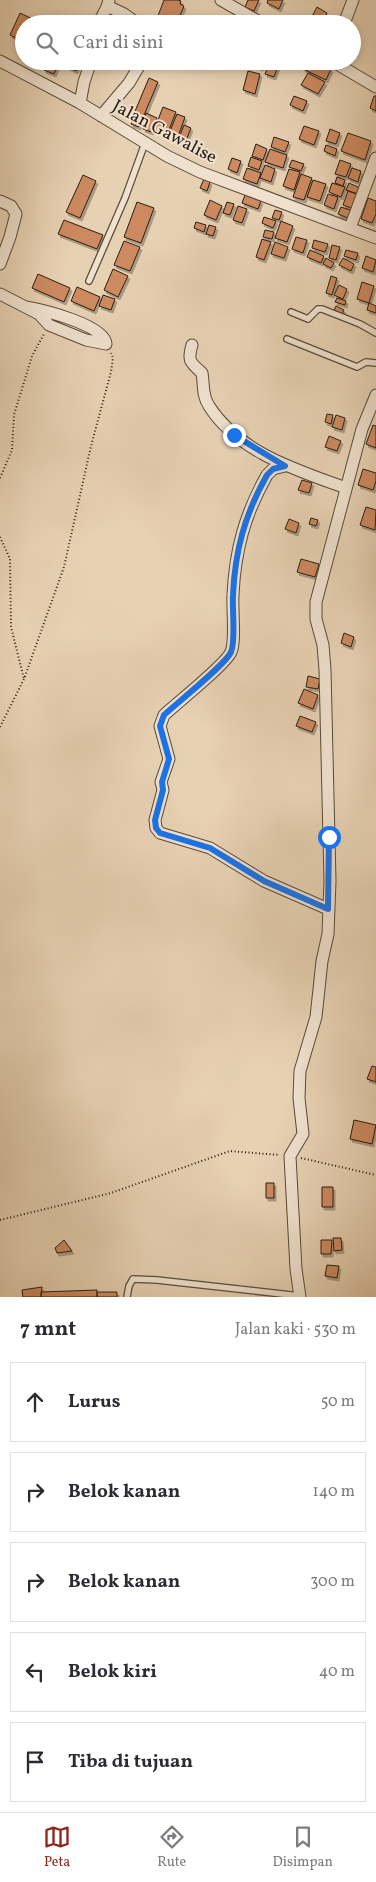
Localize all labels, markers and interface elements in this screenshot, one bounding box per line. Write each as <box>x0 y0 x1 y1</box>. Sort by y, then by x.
search box <box>15 15 361 70</box>
icon: search <box>33 29 61 57</box>
text: Cari di sini <box>73 30 164 56</box>
street label: Jalan Gawalise <box>108 94 221 170</box>
route end <box>223 424 246 447</box>
route start <box>318 826 341 849</box>
text: 7 mnt <box>20 1315 76 1344</box>
text: Jalan kaki · 530 m <box>235 1319 356 1341</box>
icon: ahead <box>21 1388 49 1416</box>
text: Lurus <box>68 1389 120 1415</box>
text: 50 m <box>321 1391 355 1413</box>
icon: right <box>21 1478 49 1506</box>
text: Belok kanan <box>68 1479 180 1505</box>
text: 140 m <box>313 1481 355 1503</box>
icon: right <box>21 1568 49 1596</box>
text: Belok kanan <box>68 1569 180 1595</box>
text: 300 m <box>310 1571 355 1593</box>
icon: left <box>21 1658 49 1686</box>
text: Belok kiri <box>68 1659 157 1685</box>
text: 40 m <box>319 1661 355 1683</box>
icon: arrive <box>21 1748 49 1776</box>
text: Tiba di tujuan <box>68 1749 193 1775</box>
tab: Peta <box>43 1823 71 1872</box>
tab: Rute <box>157 1823 186 1872</box>
tab: Disimpan <box>272 1823 333 1872</box>

